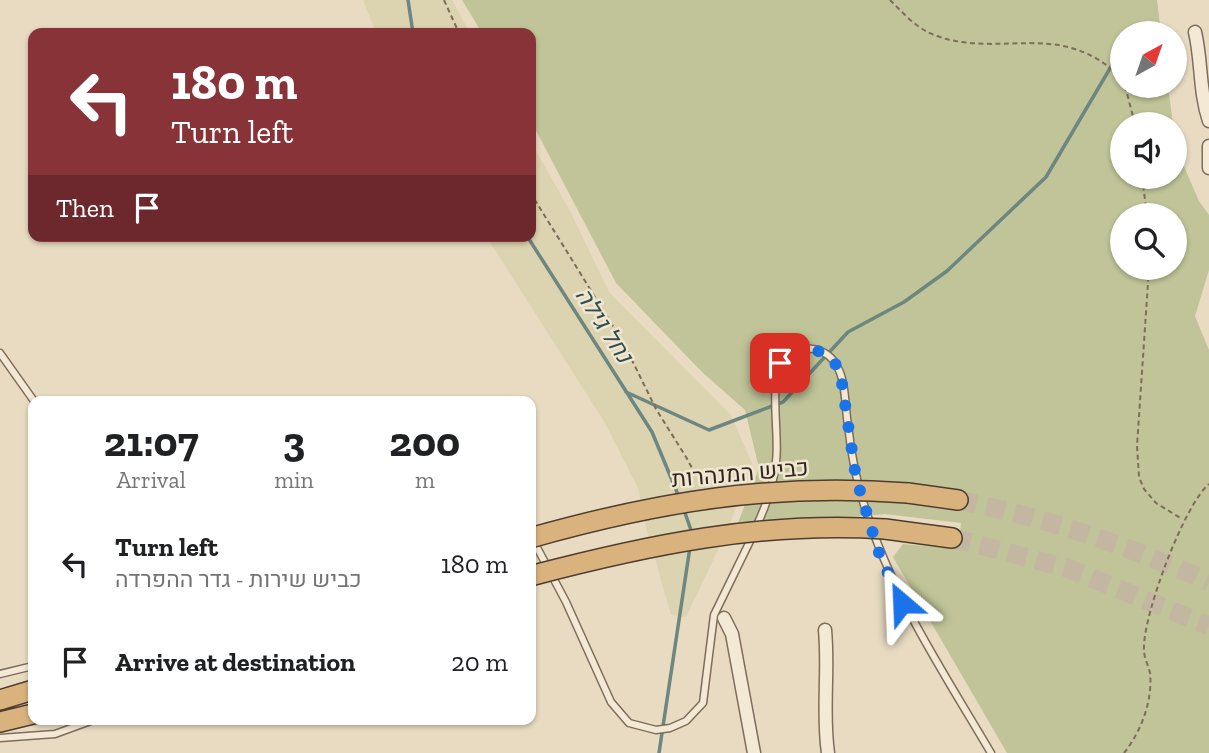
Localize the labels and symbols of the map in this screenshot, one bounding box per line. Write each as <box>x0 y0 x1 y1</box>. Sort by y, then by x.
north arrow <box>1110 21 1186 98</box>
water label: נחל גילה <box>569 282 641 370</box>
pin <box>750 333 810 393</box>
street label: כביש המנהרות <box>670 453 810 493</box>
position arrow <box>865 566 939 640</box>

